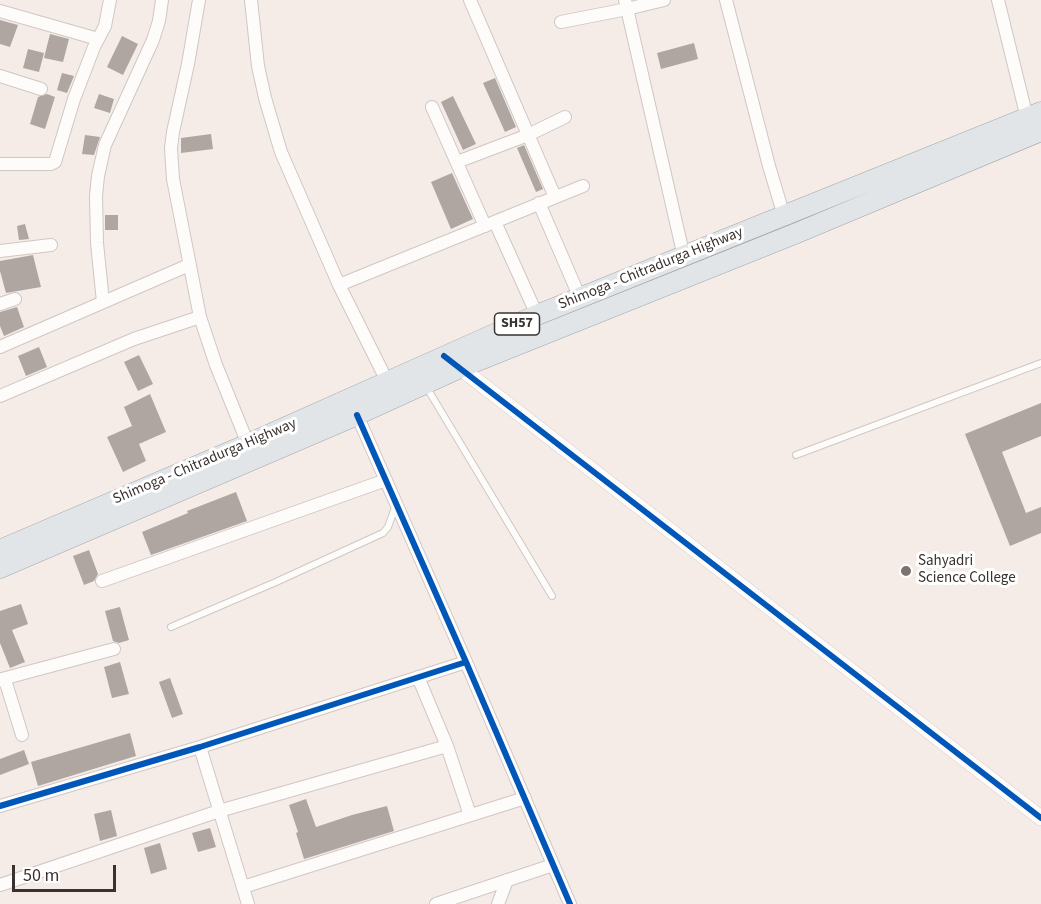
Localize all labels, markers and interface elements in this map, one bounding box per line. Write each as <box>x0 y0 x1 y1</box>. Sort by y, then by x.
street label: Shimoga - Chitradurga Highway <box>556 224 746 314</box>
road number: SH57 <box>494 313 540 335</box>
street label: Shimoga - Chitradurga Highway <box>111 415 299 509</box>
place label: Sahyadri Science College <box>918 553 1016 588</box>
marker: Sahyadri Science College <box>899 564 913 578</box>
scale bar <box>15 853 118 891</box>
text: 50 m <box>23 863 59 888</box>

